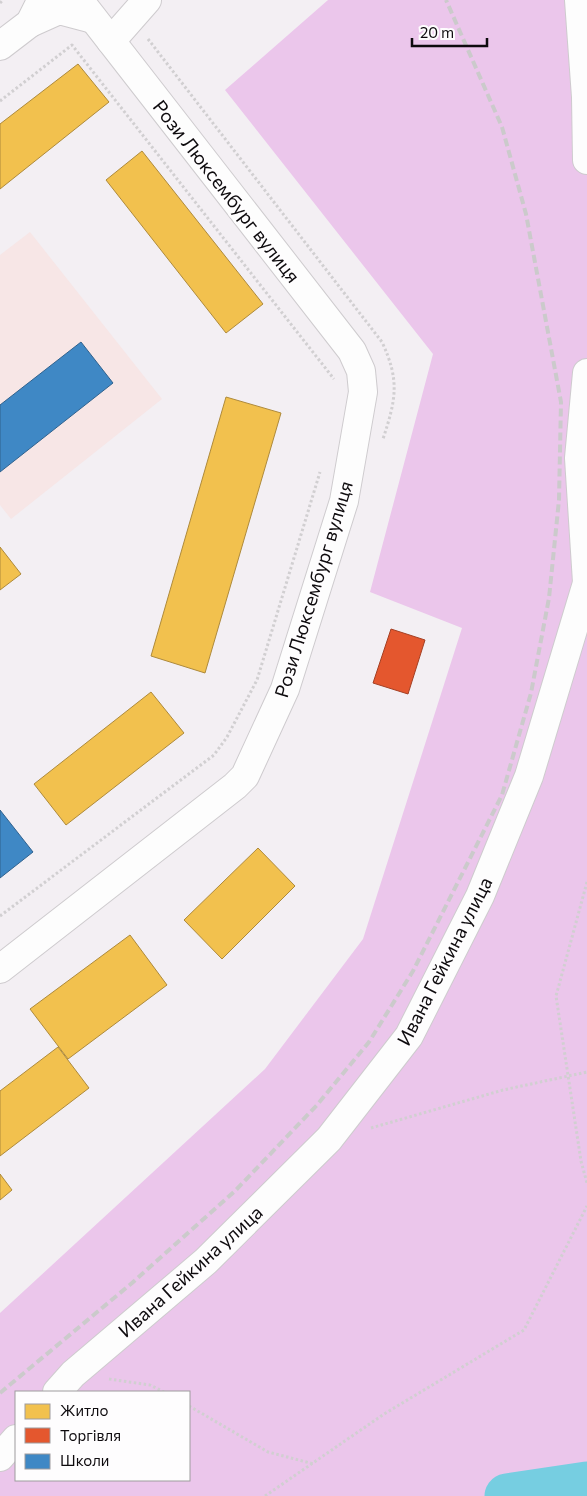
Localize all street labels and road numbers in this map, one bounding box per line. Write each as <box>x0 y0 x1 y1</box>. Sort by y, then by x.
street label: Рози Люксембург вулиця <box>149 95 305 287</box>
street label: Рози Люксембург вулиця <box>269 478 357 700</box>
street label: Ивана Гейкина улица <box>392 873 496 1049</box>
street label: Ивана Гейкина улица <box>113 1200 267 1342</box>

